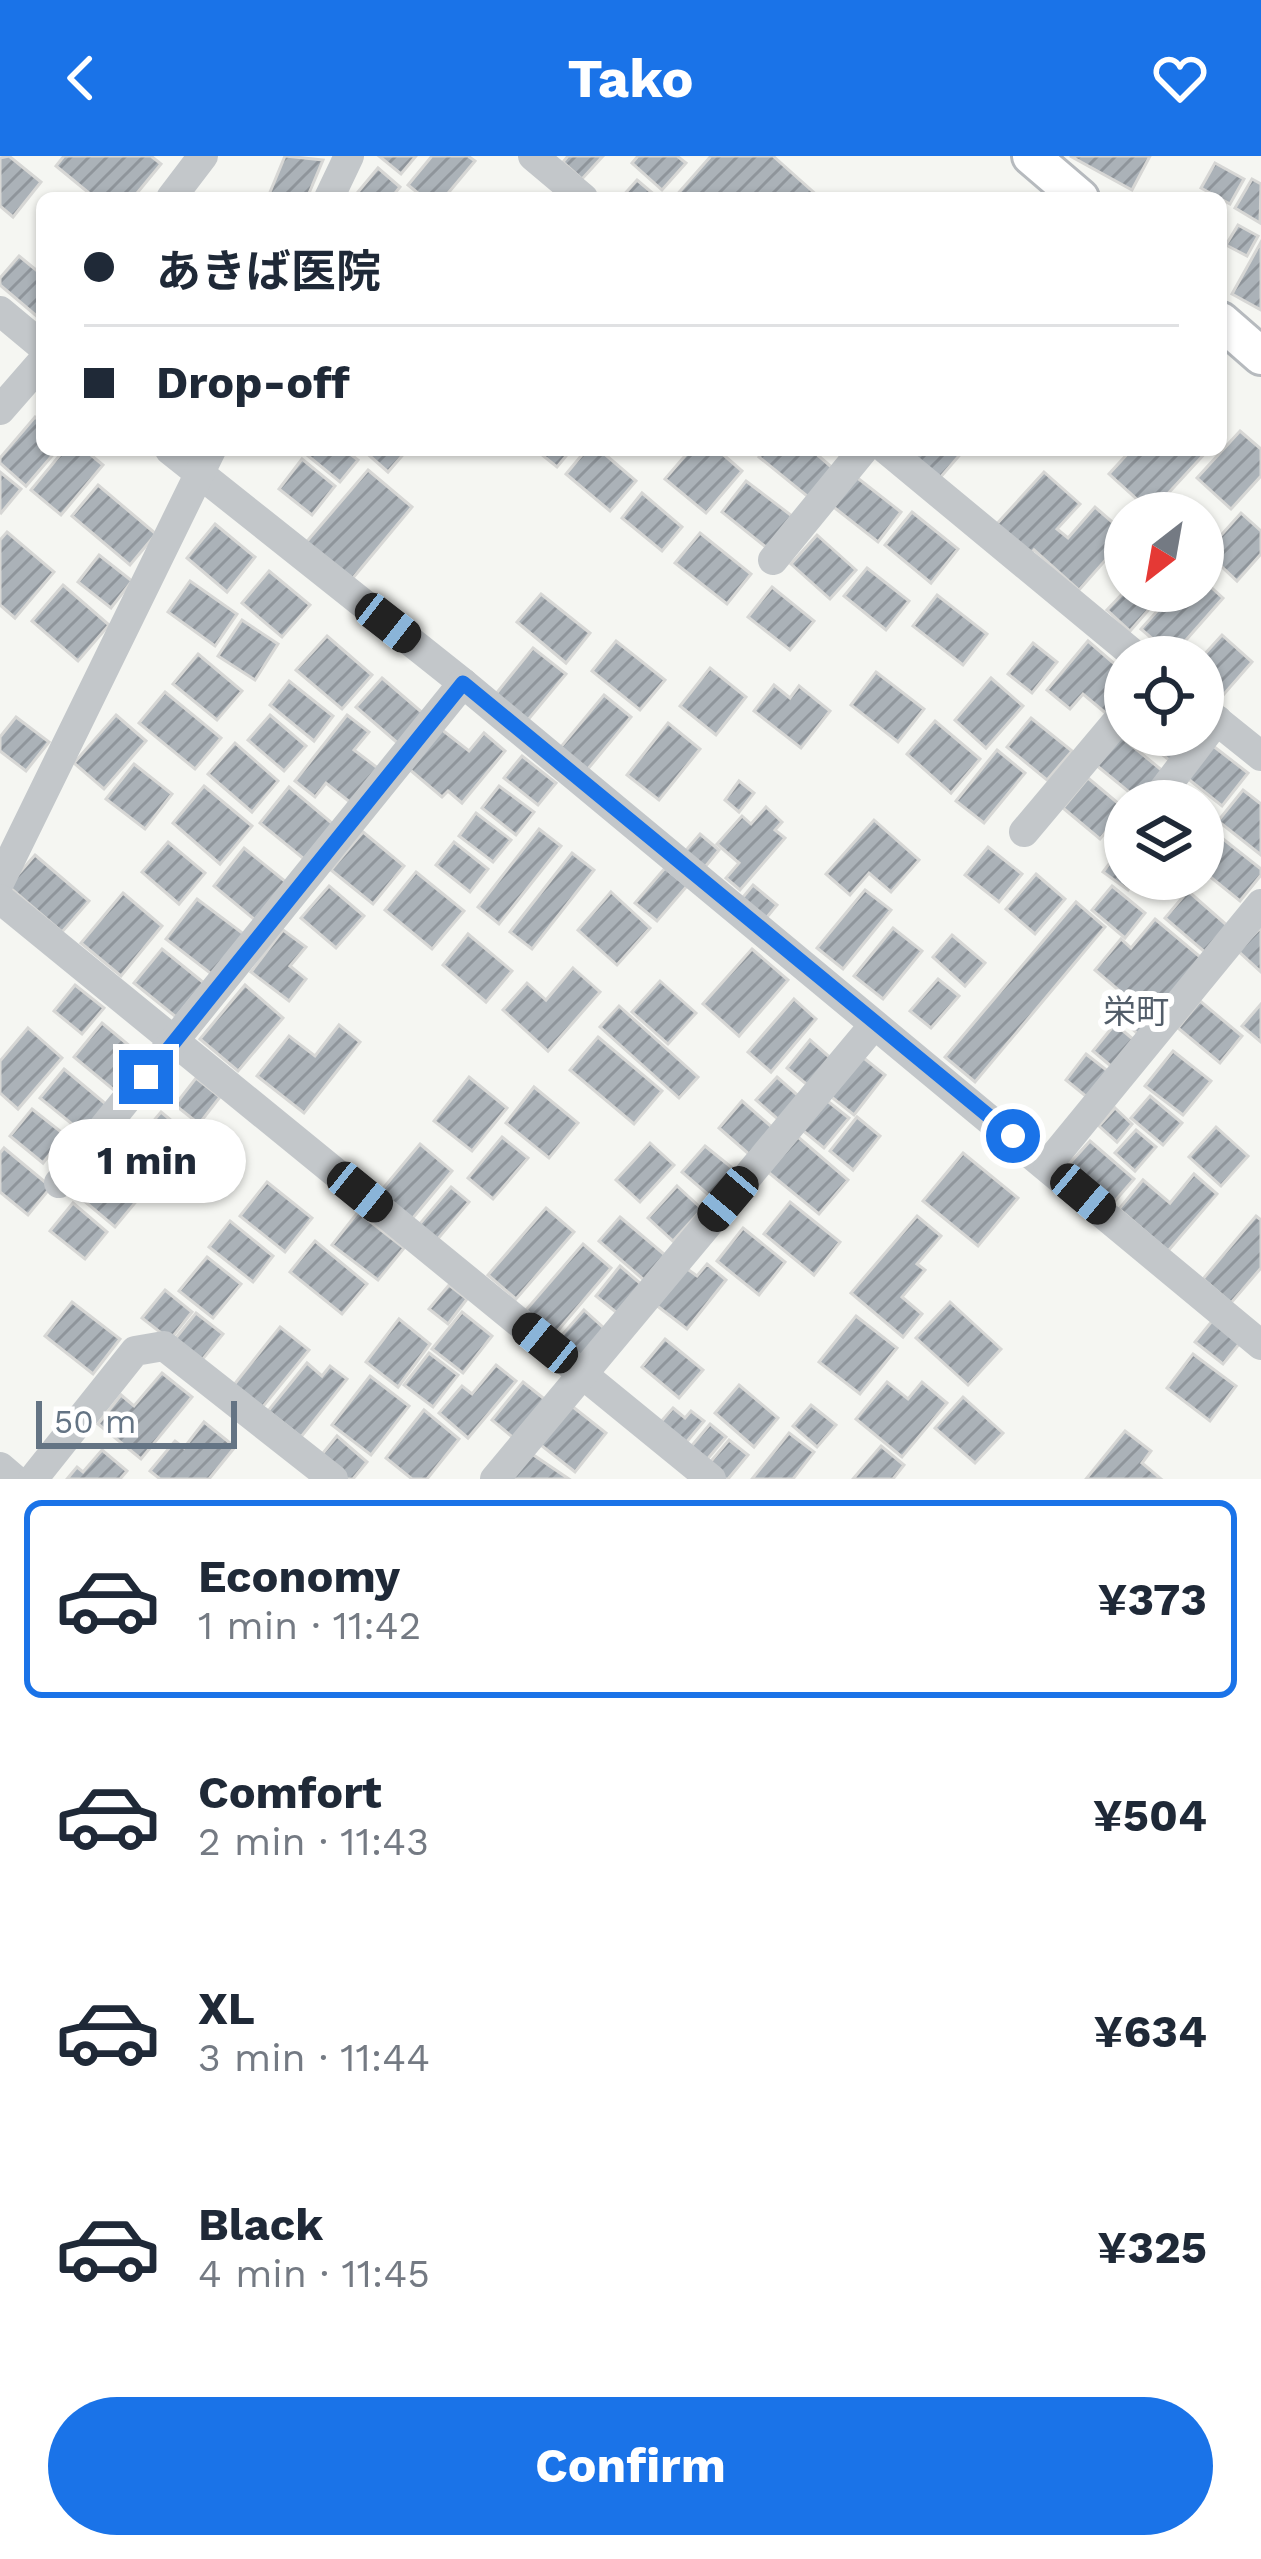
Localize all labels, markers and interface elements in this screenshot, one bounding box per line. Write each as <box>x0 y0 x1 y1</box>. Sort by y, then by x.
icon: back <box>48 45 114 111</box>
icon: heart <box>1147 45 1213 111</box>
text: Tako <box>567 47 694 110</box>
text: あきば医院 <box>156 245 381 298</box>
text: Drop-off <box>156 356 350 409</box>
north arrow <box>1104 492 1224 612</box>
map controls <box>1104 492 1224 900</box>
car <box>349 587 427 659</box>
button: locate <box>1104 636 1224 756</box>
button: layers <box>1104 780 1224 900</box>
district label: 栄町 <box>1103 992 1169 1031</box>
route end <box>119 1050 173 1104</box>
route start <box>986 1109 1040 1163</box>
callout: 1 min <box>47 1119 245 1203</box>
text: 1 min <box>97 1138 197 1183</box>
car <box>321 1155 399 1229</box>
car <box>1044 1157 1122 1231</box>
car <box>691 1160 765 1238</box>
car <box>506 1306 584 1380</box>
scale bar <box>36 1395 237 1448</box>
text: 50 m <box>54 1402 136 1441</box>
icon: car <box>54 1545 162 1653</box>
text: Economy <box>198 1550 400 1603</box>
text: ¥373 <box>1098 1573 1207 1626</box>
text: 1 min · 11:42 <box>198 1603 421 1648</box>
icon: car <box>54 1761 162 1869</box>
text: Comfort <box>198 1766 382 1819</box>
text: ¥504 <box>1093 1789 1207 1842</box>
text: 2 min · 11:43 <box>198 1819 429 1864</box>
icon: car <box>54 1977 162 2085</box>
text: XL <box>198 1982 255 2035</box>
text: ¥634 <box>1094 2005 1207 2058</box>
text: 3 min · 11:44 <box>198 2035 430 2080</box>
icon: car <box>54 2193 162 2301</box>
text: Black <box>198 2198 323 2251</box>
text: ¥325 <box>1097 2221 1207 2274</box>
text: 4 min · 11:45 <box>198 2251 430 2296</box>
button: Confirm <box>48 2397 1213 2535</box>

